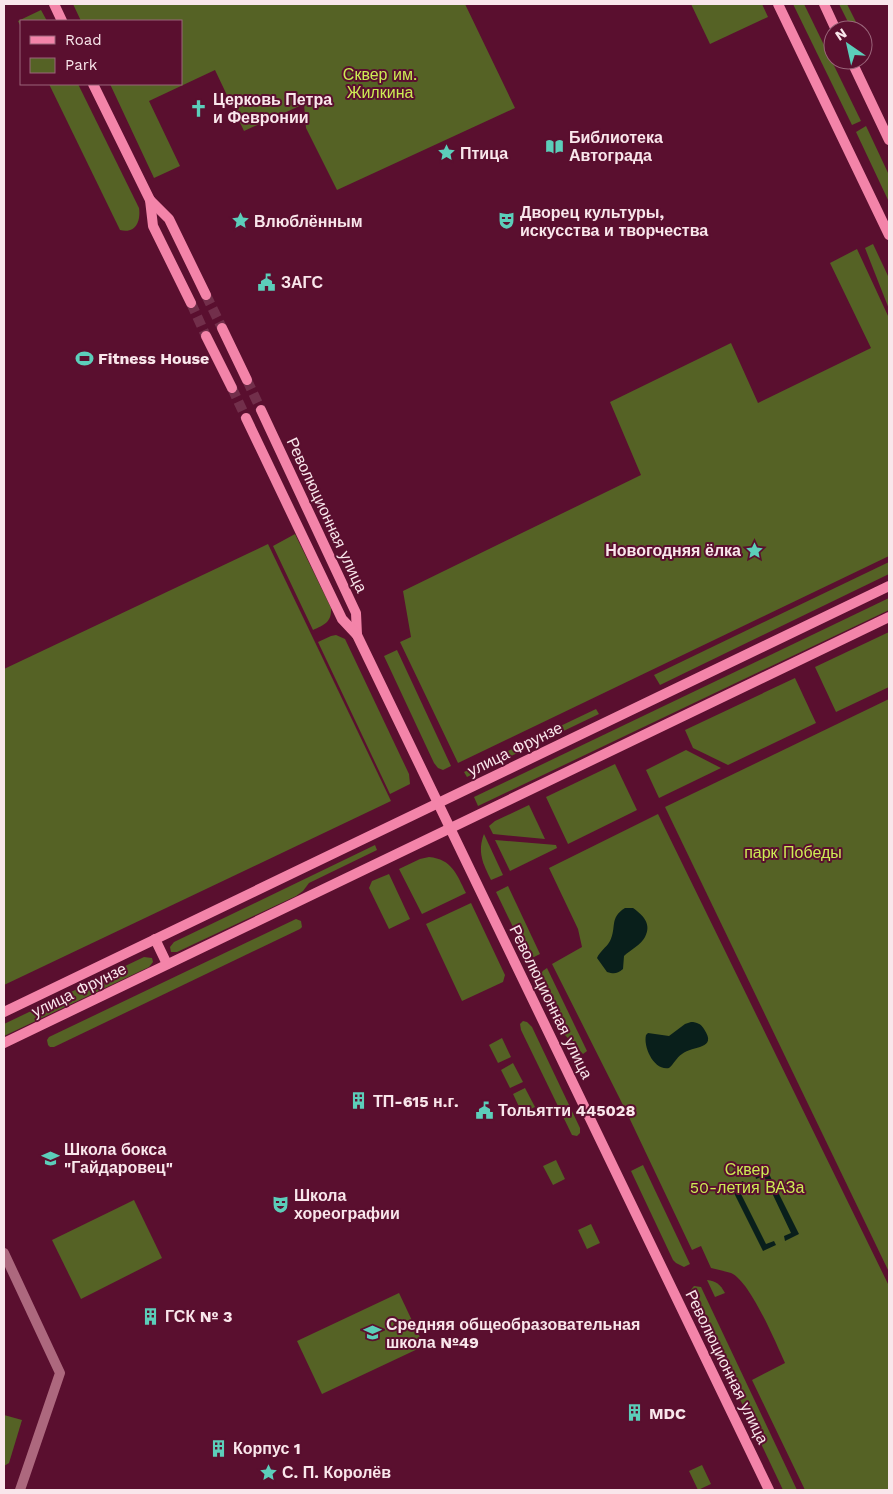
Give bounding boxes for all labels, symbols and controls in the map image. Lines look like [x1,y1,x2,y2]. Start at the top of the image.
legend [20,20,182,85]
north arrow [823,20,873,70]
text: N [832,25,850,44]
text: Road [65,31,102,49]
text: Park [65,56,98,74]
park label: Сквер им. Жилкина [343,65,417,102]
place label: Церковь Петра и Февронии [213,90,332,127]
church icon: Церковь Петра и Февронии [189,98,209,118]
place label: Библиотека Автограда [569,128,663,165]
library icon: Библиотека Автограда [545,136,565,156]
place icon: Птица [436,143,456,163]
place label: Птица [460,144,508,163]
place label: Дворец культуры, искусства и творчества [520,203,708,240]
place icon: Влюблённым [230,211,250,231]
theatre icon: Дворец культуры, искусства и творчества [496,211,516,231]
place label: Влюблённым [254,212,363,231]
public building icon: ЗАГС [257,272,277,292]
place label: ЗАГС [281,273,323,292]
sports icon: Fitness House [74,348,94,368]
place label: Fitness House [98,349,209,368]
street label: Революционная улица [283,435,371,596]
place icon: Новогодняя ёлка [745,540,765,560]
place label: Новогодняя ёлка [605,541,741,560]
street label: улица Фрунзе [464,718,566,780]
park label: парк Победы [744,843,842,862]
street label: Революционная улица [505,922,597,1082]
street label: улица Фрунзе [28,959,130,1021]
building icon: ТП-615 н.г. [349,1091,369,1111]
place label: ТП-615 н.г. [373,1092,459,1111]
public building icon: Тольятти 445028 [474,1100,494,1120]
place label: Тольятти 445028 [498,1101,635,1120]
place label: Школа бокса "Гайдаровец" [64,1140,173,1177]
school or university icon: Школа бокса "Гайдаровец" [40,1148,60,1168]
park label: Сквер 50-летия ВАЗа [690,1160,804,1197]
place label: Школа хореографии [294,1186,400,1223]
theatre icon: Школа хореографии [270,1194,290,1214]
street label: Революционная улица [681,1287,773,1447]
building icon: ГСК № 3 [141,1306,161,1326]
place label: ГСК № 3 [165,1307,232,1326]
place label: Средняя общеобразовательная школа №49 [386,1315,640,1352]
school or university icon: Средняя общеобразовательная школа №49 [362,1323,382,1343]
building icon: MDC [625,1403,645,1423]
place label: MDC [649,1404,686,1423]
building icon: Корпус 1 [209,1438,229,1458]
place label: Корпус 1 [233,1439,301,1458]
place icon: С. П. Королёв [258,1462,278,1482]
place label: С. П. Королёв [282,1463,391,1482]

